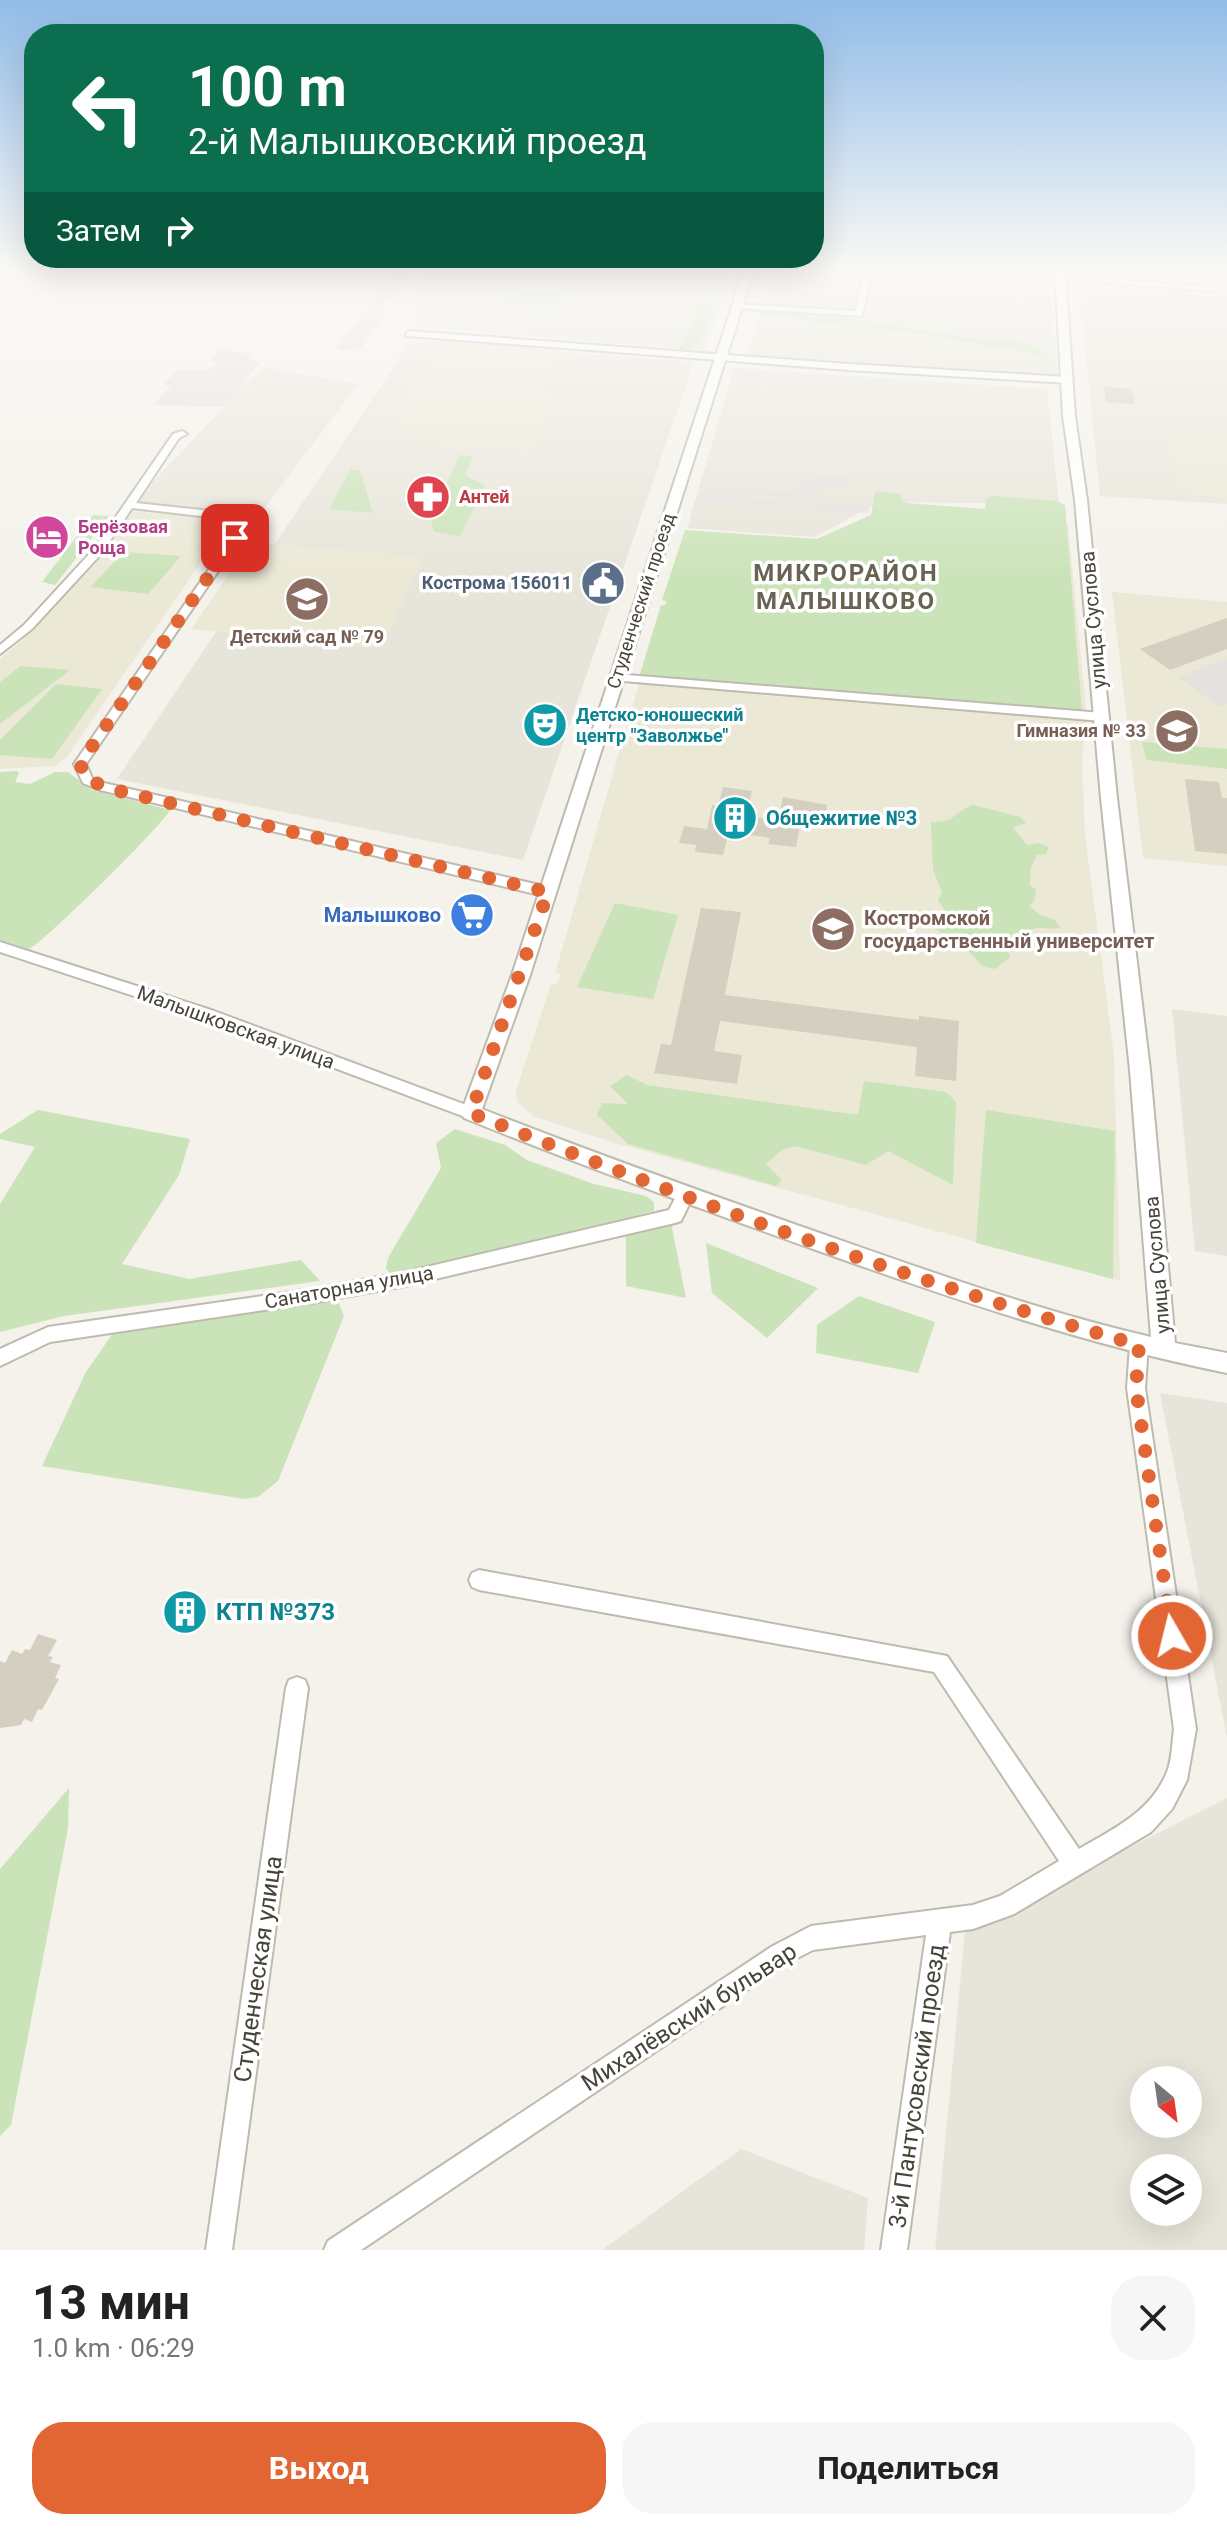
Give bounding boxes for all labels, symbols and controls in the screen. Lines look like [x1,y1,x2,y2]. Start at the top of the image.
text: 100 m [188,54,347,120]
icon: left [56,56,160,160]
text: 2-й Малышковский проезд [188,121,646,163]
icon: right [157,208,201,252]
text: Затем [56,213,141,248]
pharmacy icon: Антей [404,473,452,521]
place label: Антей [459,486,510,507]
pin [201,504,269,572]
street label: Студенческий проезд [602,510,679,691]
hotel icon: Берёзовая Роща [23,513,71,561]
place label: Берёзовая Роща [78,516,168,558]
icon: arrive [213,516,257,560]
street label: улица Суслова [1075,550,1111,690]
public building icon: Кострома 156011 [579,559,627,607]
district label: МИКРОРАЙОН МАЛЫШКОВО [753,559,939,615]
place label: Кострома 156011 [422,572,572,593]
school or university icon: Детский сад № 79 [283,575,331,623]
place label: Детский сад № 79 [230,626,384,647]
theatre icon: Детско-юношеский центр "Заволжье" [521,701,569,749]
place label: Детско-юношеский центр "Заволжье" [576,704,743,746]
school or university icon: Гимназия № 33 [1153,707,1201,755]
place label: Гимназия № 33 [1017,720,1146,741]
building icon: Общежитие №3 [711,794,759,842]
place label: Общежитие №3 [766,806,917,830]
supermarket icon: Малышково [448,891,496,939]
place label: Малышково [324,903,441,927]
school or university icon: Костромской государственный университет [809,905,857,953]
place label: Костромской государственный университет [864,906,1154,953]
street label: Малышковская улица [134,980,338,1074]
street label: улица Суслова [1139,1195,1175,1335]
street label: Санаторная улица [263,1260,435,1314]
building icon: КТП №373 [161,1588,209,1636]
position arrow [1130,1594,1214,1678]
place label: КТП №373 [216,1598,335,1626]
street label: Студенческая улица [228,1854,288,2084]
street label: Михалёвский бульвар [576,1937,802,2097]
street label: 3-й Пантусовский проезд [883,1942,951,2230]
north arrow [1130,2066,1202,2138]
map controls [1130,2066,1202,2226]
button: layers [1130,2154,1202,2226]
text: 13 мин [32,2274,190,2331]
button: close [1111,2276,1195,2360]
text: 1.0 km · 06:29 [32,2333,195,2363]
button: Выход [32,2422,606,2514]
button: Поделиться [622,2422,1195,2514]

